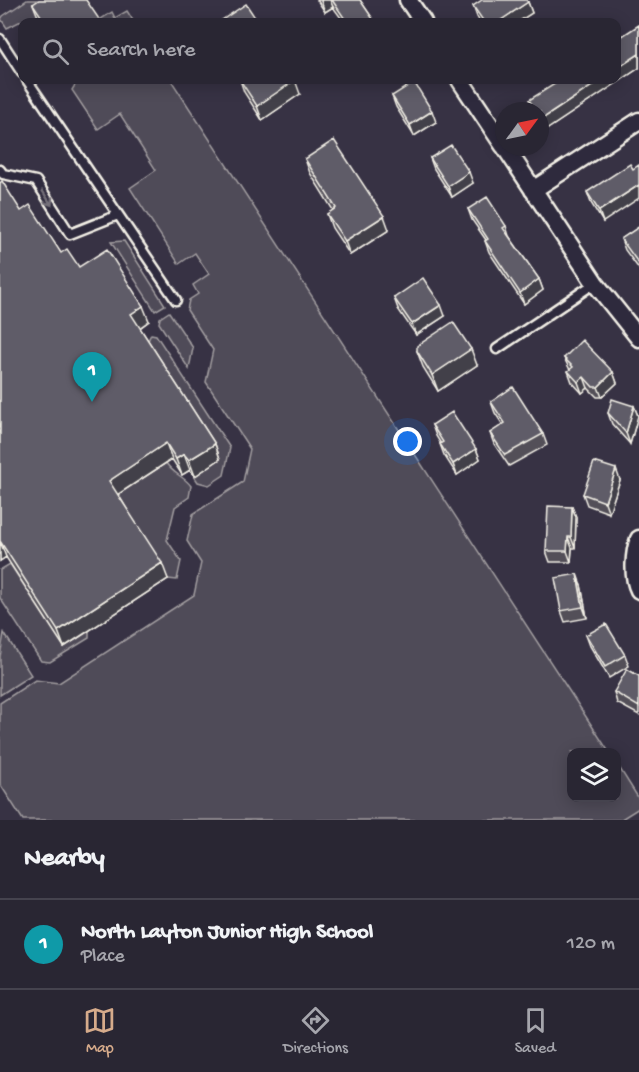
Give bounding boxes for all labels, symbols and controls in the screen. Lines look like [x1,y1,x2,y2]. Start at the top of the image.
search box [18,18,621,84]
icon: search [39,35,72,68]
text: Search here [87,38,195,64]
north arrow [495,102,549,156]
one-way arrow [40,189,53,206]
pin: 1 [72,352,112,402]
your location [393,427,422,456]
map controls [567,748,621,802]
button: layers [567,748,621,802]
text: Nearby [24,844,105,875]
text: North Layton Junior High School [81,920,373,946]
text: 1 [39,933,48,956]
text: 120 m [567,933,615,956]
text: Place [81,946,125,969]
tab: Map [83,1004,116,1059]
tab: Directions [283,1004,348,1059]
tab: Saved [515,1004,556,1059]

